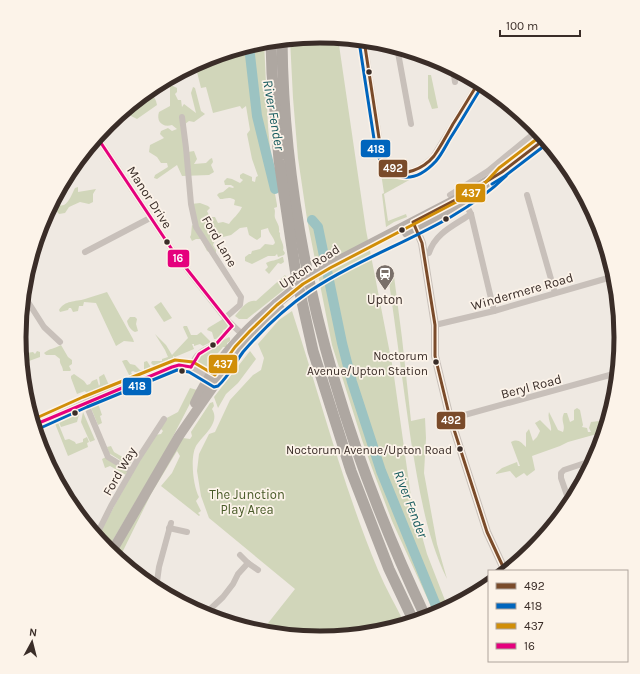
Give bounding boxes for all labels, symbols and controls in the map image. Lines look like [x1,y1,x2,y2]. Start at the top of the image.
scale bar [500,12,580,38]
text: 100 m [506,19,538,33]
unlabelled marker [364,67,374,77]
water label: River Fender [259,79,288,153]
line badge: 418 [360,139,391,158]
text: 418 [367,143,385,156]
line badge: 492 [378,159,408,178]
text: 492 [383,162,403,175]
street label: Manor Drive [124,163,175,232]
line badge: 437 [455,183,486,203]
text: 437 [462,187,481,200]
street label: Ford Lane [199,213,240,270]
unlabelled marker [441,214,451,224]
unlabelled marker [397,225,407,235]
unlabelled marker [162,237,172,247]
street label: Upton Road [276,241,342,291]
line badge: 16 [167,249,190,268]
text: 16 [173,252,184,265]
station icon: Upton [374,263,396,291]
street label: Windermere Road [469,270,575,313]
place label: Upton [367,292,403,307]
unlabelled marker [208,340,218,350]
place label: Noctorum Avenue/Upton Station [307,349,428,378]
line badge: 437 [208,354,238,374]
marker: Noctorum Avenue/Upton Station [431,357,441,367]
text: 437 [214,358,233,371]
unlabelled marker [177,366,187,376]
street label: Beryl Road [499,371,563,402]
line badge: 418 [122,377,152,396]
text: 418 [128,380,146,393]
unlabelled marker [70,408,80,418]
line badge: 492 [436,411,466,430]
text: 492 [441,414,461,427]
place label: Noctorum Avenue/Upton Road [286,443,452,457]
street label: Ford Way [100,444,139,498]
marker: Noctorum Avenue/Upton Road [455,444,465,454]
water label: River Fender [390,468,432,542]
park label: The Junction Play Area [209,487,285,517]
legend [488,570,628,662]
text: 492 [524,579,545,593]
text: 418 [524,599,542,613]
text: 437 [524,619,544,633]
north arrow [12,622,52,662]
text: N [28,626,38,640]
text: 16 [524,639,535,653]

